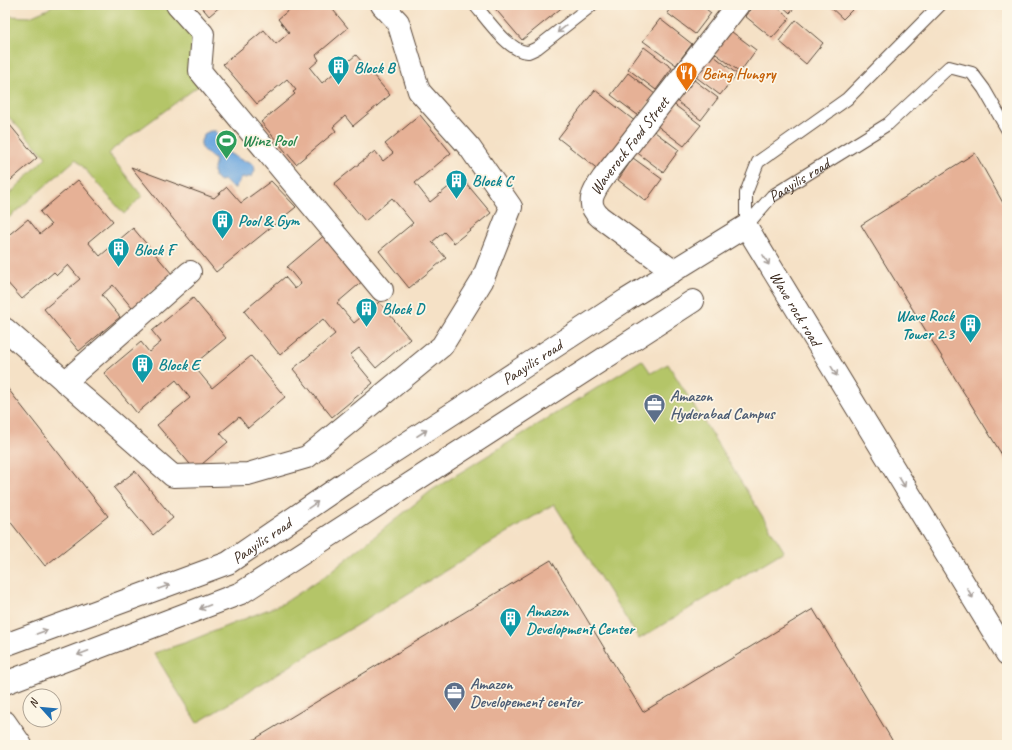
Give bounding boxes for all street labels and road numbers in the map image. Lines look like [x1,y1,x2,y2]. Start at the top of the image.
street label: Waverock Food Street [586,91,675,199]
street label: Paayilis road [765,152,836,207]
street label: Wave rock road [765,268,827,352]
street label: Paayilis road [498,334,568,390]
street label: Paayilis road [228,512,298,568]

